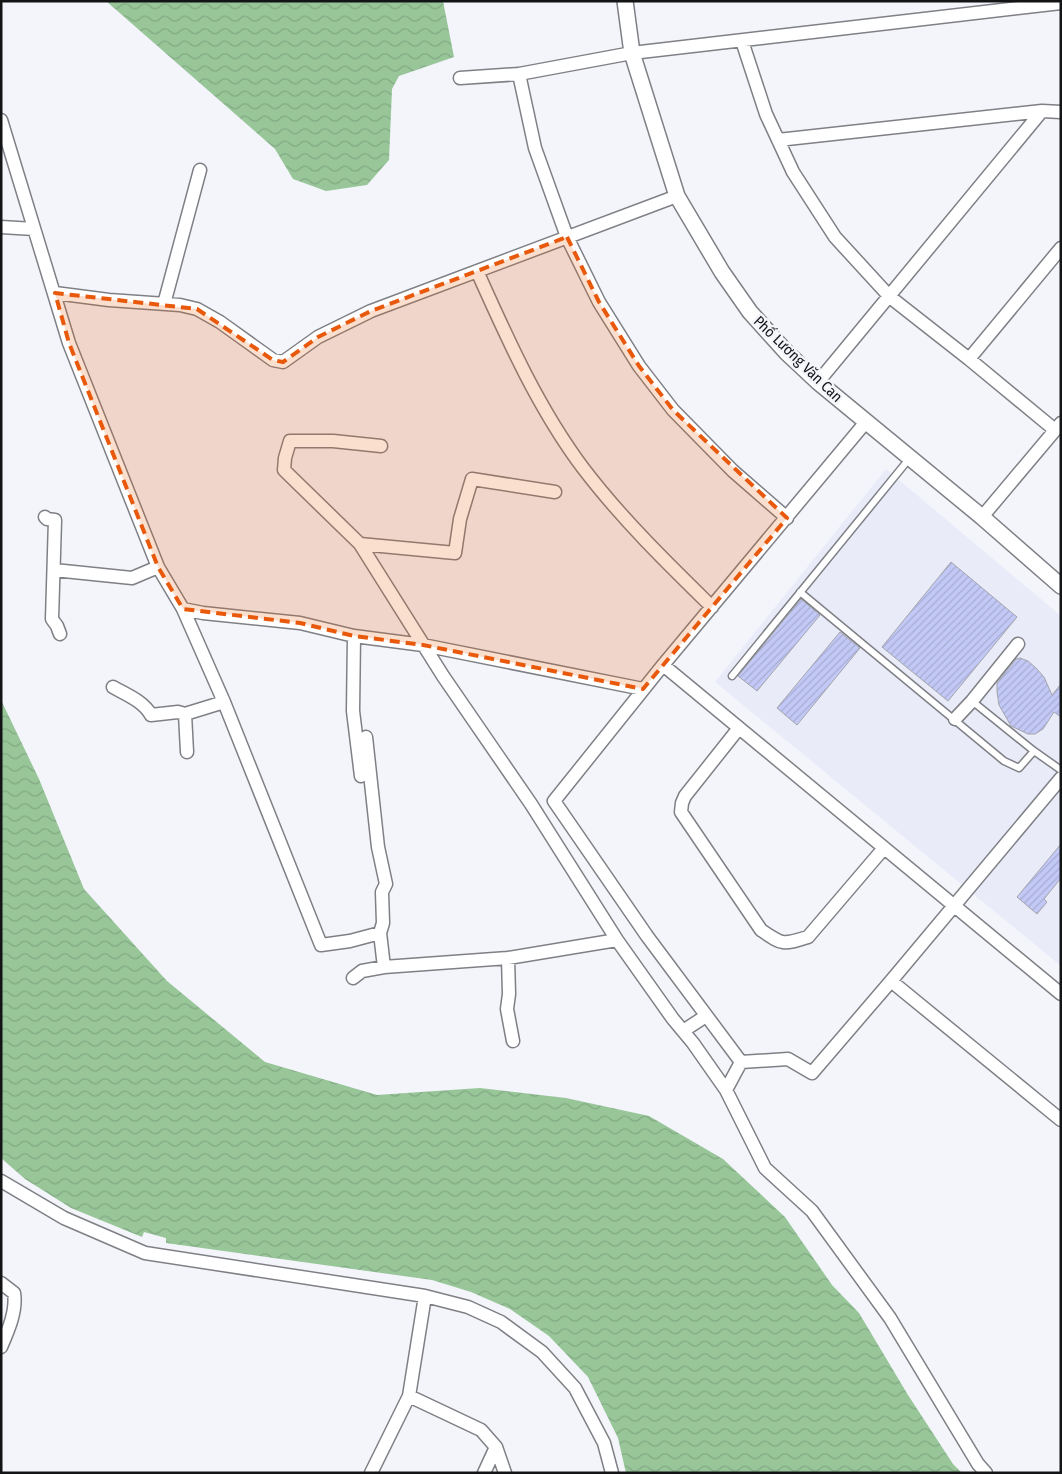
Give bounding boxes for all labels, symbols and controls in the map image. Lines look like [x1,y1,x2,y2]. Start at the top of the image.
street label: Phố Lương Văn Can [750,312,846,406]

